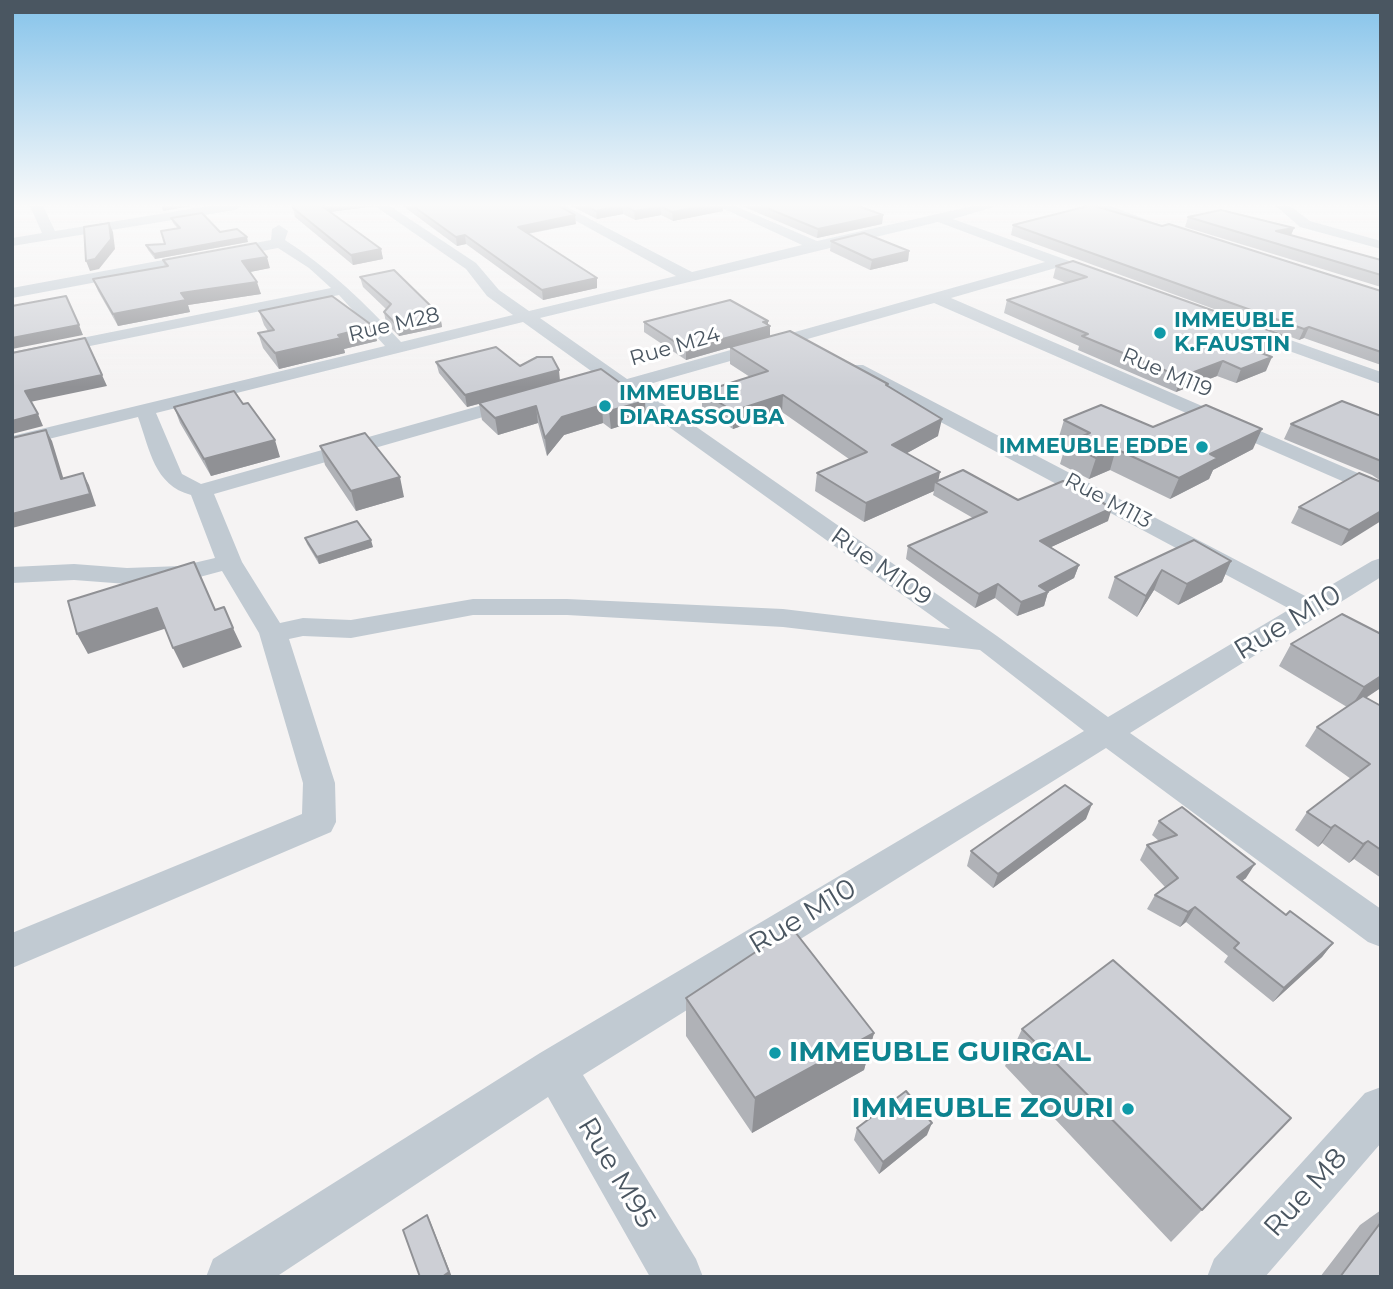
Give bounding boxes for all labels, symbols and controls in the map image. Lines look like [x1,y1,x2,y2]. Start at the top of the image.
street label: Rue M28 [346,302,442,348]
place label: IMMEUBLE K.FAUSTIN [1174,308,1294,358]
street label: Rue M24 [627,322,723,372]
marker: IMMEUBLE K.FAUSTIN [1152,325,1168,341]
street label: Rue M119 [1118,343,1216,403]
place label: IMMEUBLE DIARASSOUBA [619,381,784,431]
marker: IMMEUBLE DIARASSOUBA [597,398,613,414]
place label: IMMEUBLE EDDE [999,434,1188,460]
marker: IMMEUBLE EDDE [1194,439,1210,455]
street label: Rue M113 [1060,468,1156,534]
street label: Rue M109 [825,522,937,612]
street label: Rue M10 [1228,578,1348,668]
street label: Rue M10 [743,872,863,962]
place label: IMMEUBLE GUIRGAL [789,1036,1091,1070]
marker: IMMEUBLE GUIRGAL [767,1045,783,1061]
place label: IMMEUBLE ZOURI [851,1092,1114,1126]
marker: IMMEUBLE ZOURI [1120,1101,1136,1117]
street label: Rue M95 [570,1112,662,1234]
street label: Rue M8 [1257,1142,1355,1244]

